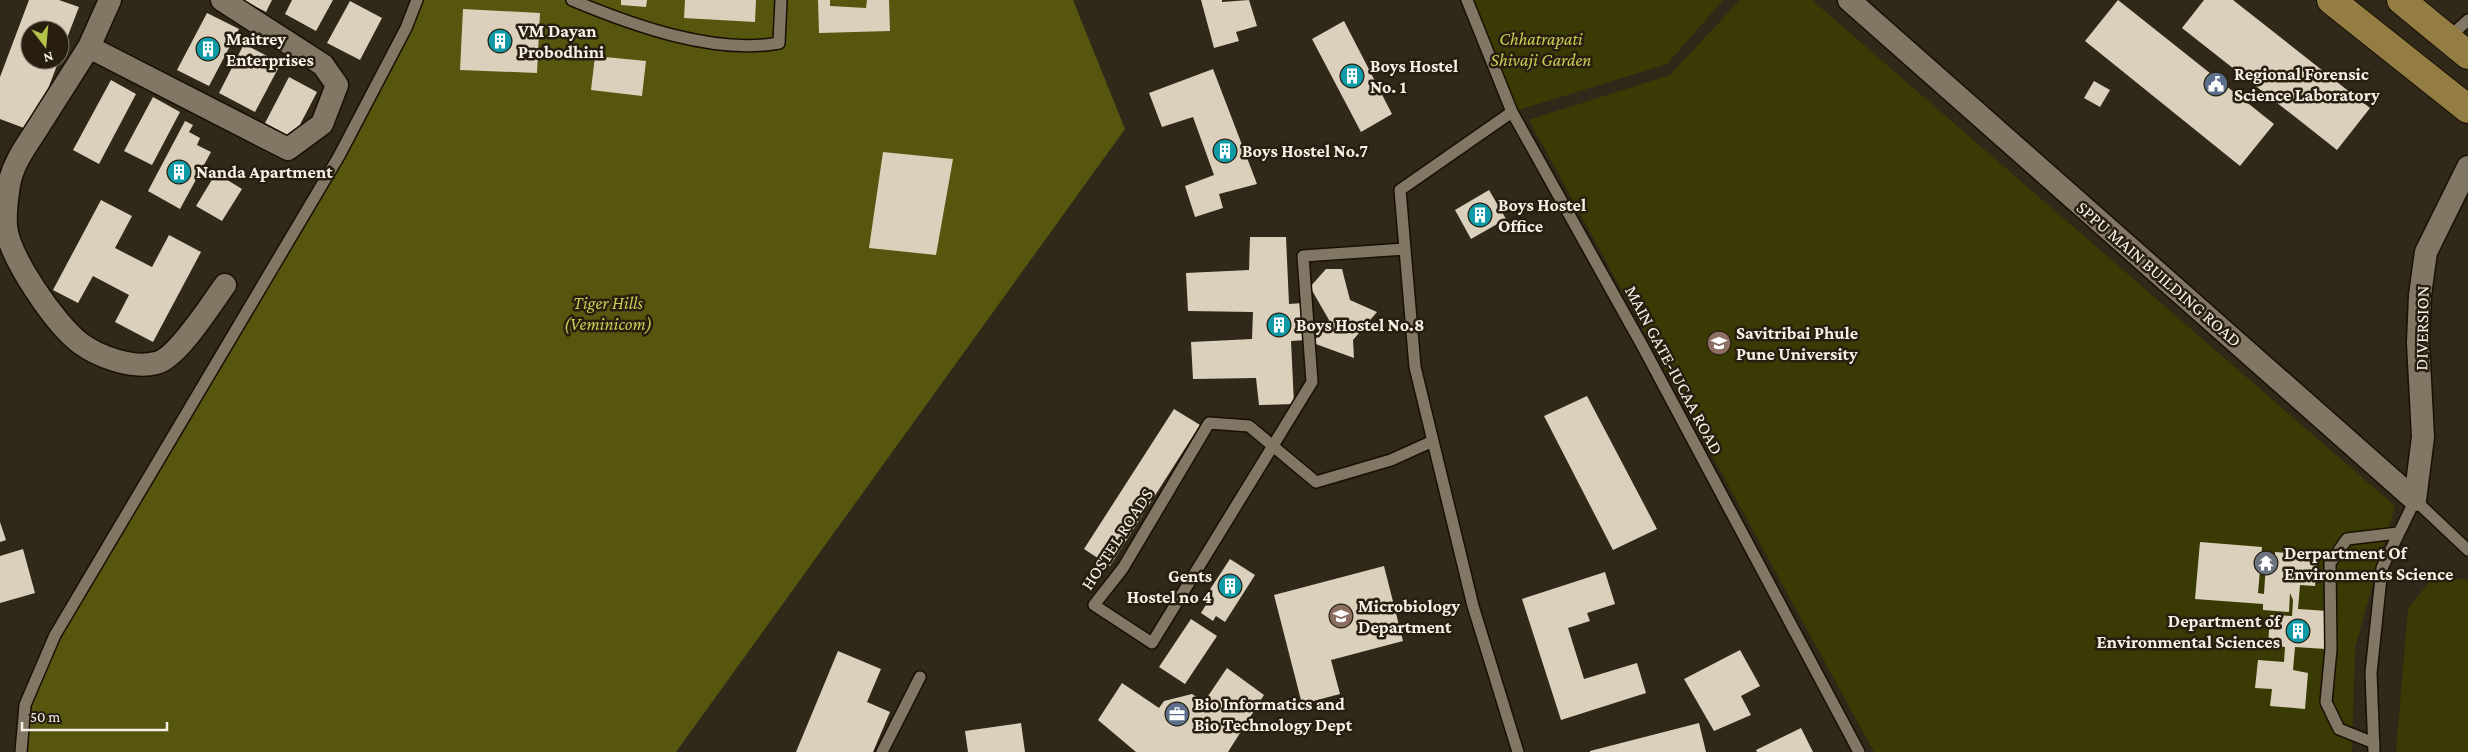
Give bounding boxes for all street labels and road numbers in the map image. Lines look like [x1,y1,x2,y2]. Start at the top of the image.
street label: SPPU MAIN BUILDING ROAD [2073,197,2245,351]
street label: MAIN GATE-IUCAA ROAD [1621,282,1727,458]
street label: DIVERSION [2411,285,2433,371]
street label: HOSTEL ROADS [1077,485,1157,593]

